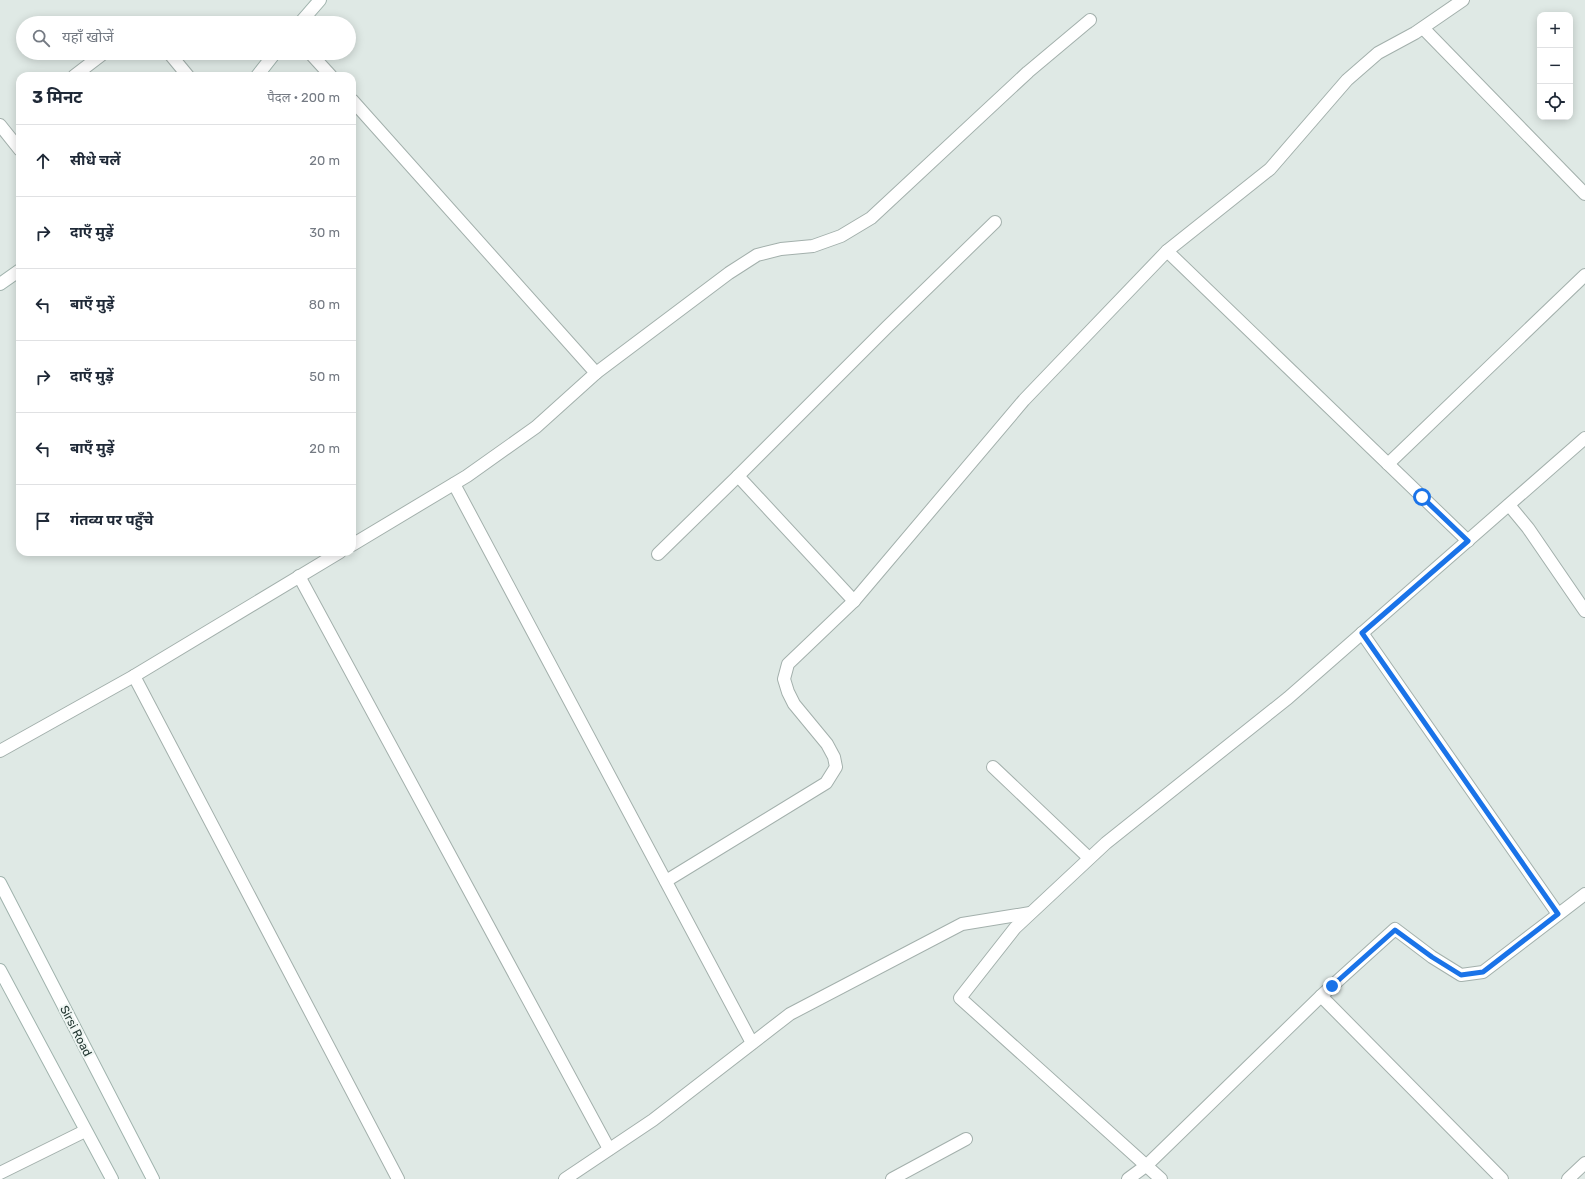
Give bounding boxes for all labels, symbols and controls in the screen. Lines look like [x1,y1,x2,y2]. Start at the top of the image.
map controls [1537,12,1573,120]
button: + [1537,12,1573,48]
search box [16,16,356,60]
icon: search [30,27,52,49]
text: यहाँ खोजें [62,28,114,46]
button: − [1537,48,1573,84]
button: locate [1537,84,1573,120]
text: 3 मिनट [32,87,83,107]
text: पैदल · 200 m [267,90,340,105]
icon: ahead [32,150,54,172]
text: सीधे चलें [70,151,120,169]
text: 20 m [309,153,340,168]
icon: right [32,222,54,244]
text: दाएँ मुड़ें [70,223,113,241]
text: 30 m [309,225,340,240]
icon: left [32,294,54,316]
text: बाएँ मुड़ें [70,295,114,313]
text: 80 m [309,297,340,312]
icon: right [32,366,54,388]
text: दाएँ मुड़ें [70,367,113,385]
text: 50 m [309,369,340,384]
icon: left [32,438,54,460]
text: बाएँ मुड़ें [70,439,114,457]
text: 20 m [309,441,340,456]
route start [1413,488,1431,506]
icon: arrive [32,510,54,532]
text: गंतव्य पर पहुँचे [70,511,154,529]
route end [1323,977,1341,995]
street label: Sirsi Road [57,1003,95,1059]

